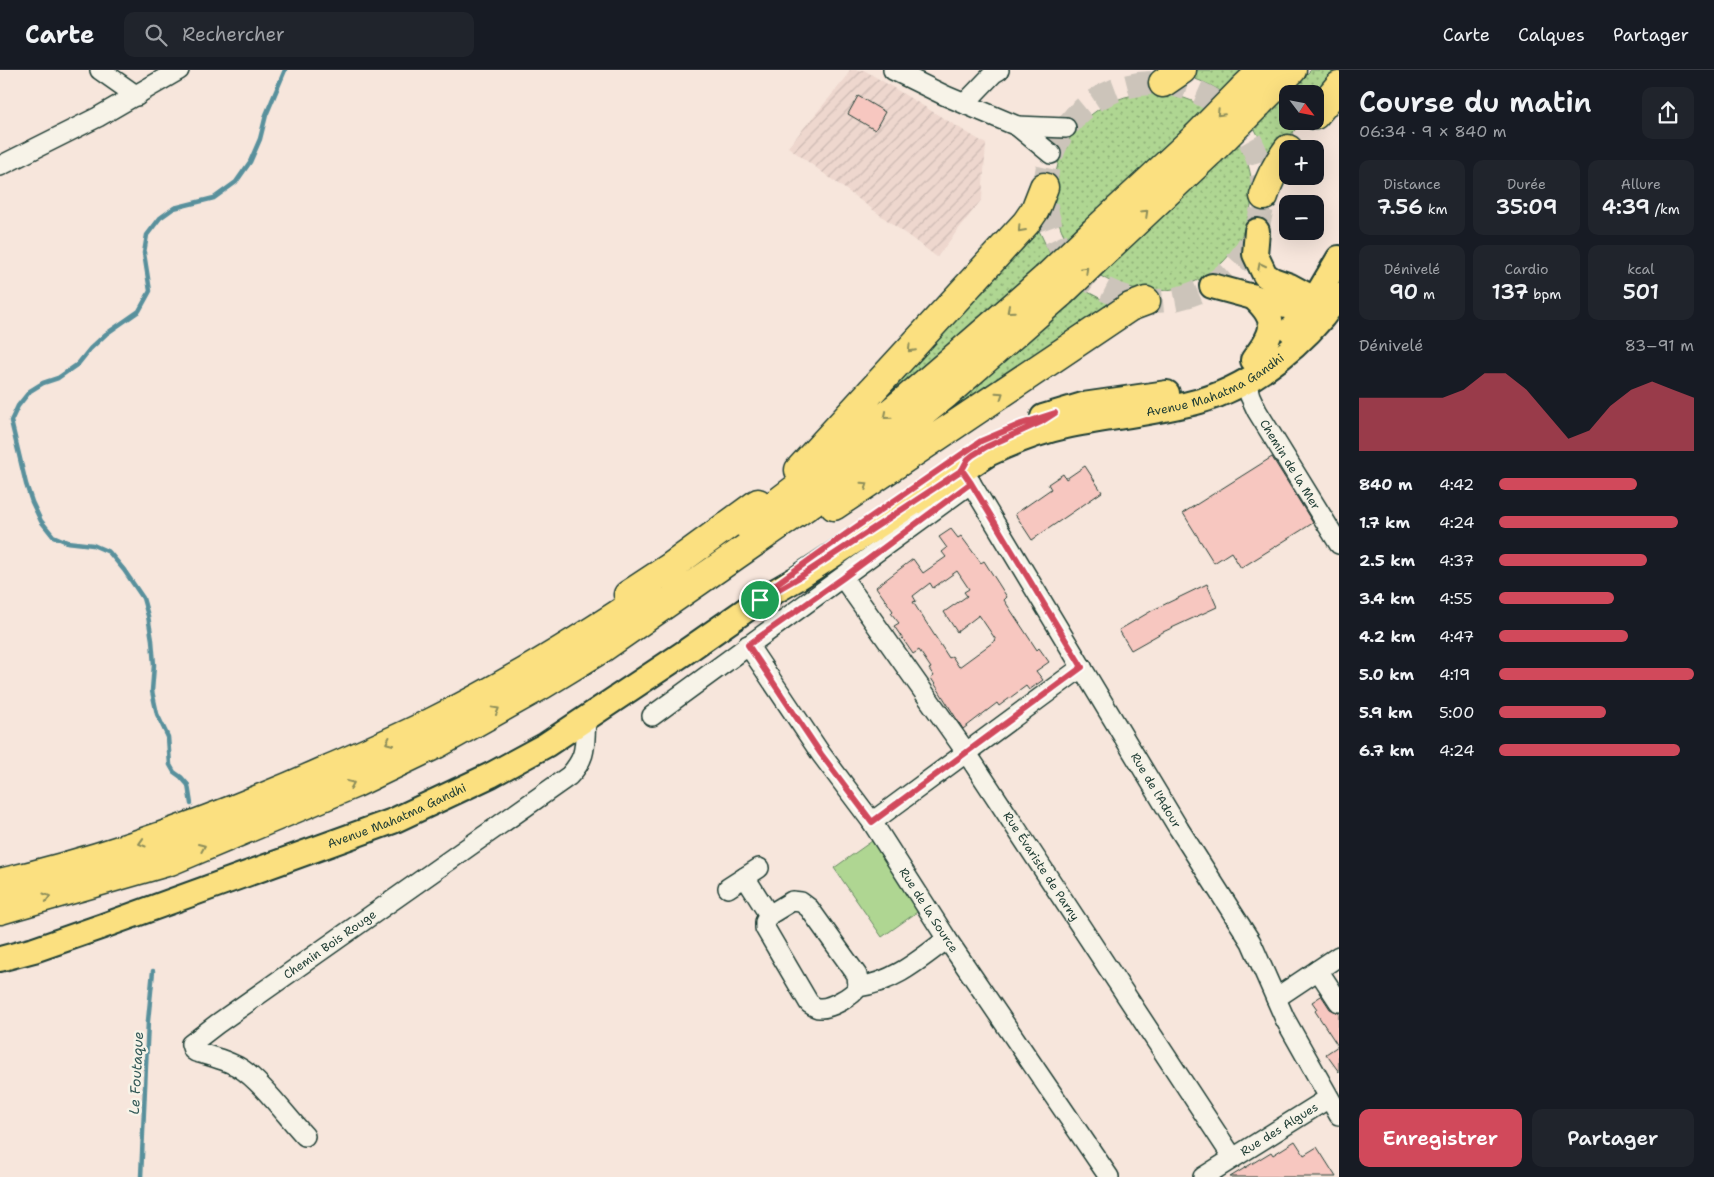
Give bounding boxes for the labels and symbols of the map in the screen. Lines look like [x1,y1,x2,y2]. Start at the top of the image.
north arrow [1279,85,1324,130]
one-way arrow [1217,107,1226,116]
one-way arrow [1139,210,1148,219]
one-way arrow [1018,223,1027,232]
one-way arrow [1257,263,1267,272]
one-way arrow [1079,267,1088,276]
one-way arrow [1006,304,1015,313]
one-way arrow [908,343,917,352]
street label: Avenue Mahatma Gandhi [1145,350,1287,420]
one-way arrow [994,391,1003,401]
one-way arrow [883,411,892,420]
street label: Chemin de la Mer [1256,416,1324,513]
one-way arrow [859,482,869,491]
pin [739,579,781,621]
one-way arrow [491,707,500,717]
one-way arrow [385,736,394,746]
street label: Rue de l'Adour [1127,750,1185,831]
street label: Avenue Mahatma Gandhi [325,780,469,852]
one-way arrow [346,780,355,791]
street label: Rue Évariste de Parny [1000,809,1083,924]
one-way arrow [138,838,146,848]
one-way arrow [197,843,205,853]
street label: Rue de la Source [896,865,962,956]
one-way arrow [42,892,51,902]
street label: Chemin Bois Rouge [280,906,379,983]
water label: Le Foutaque [125,1031,147,1115]
street label: Rue des Algues [1237,1099,1321,1160]

